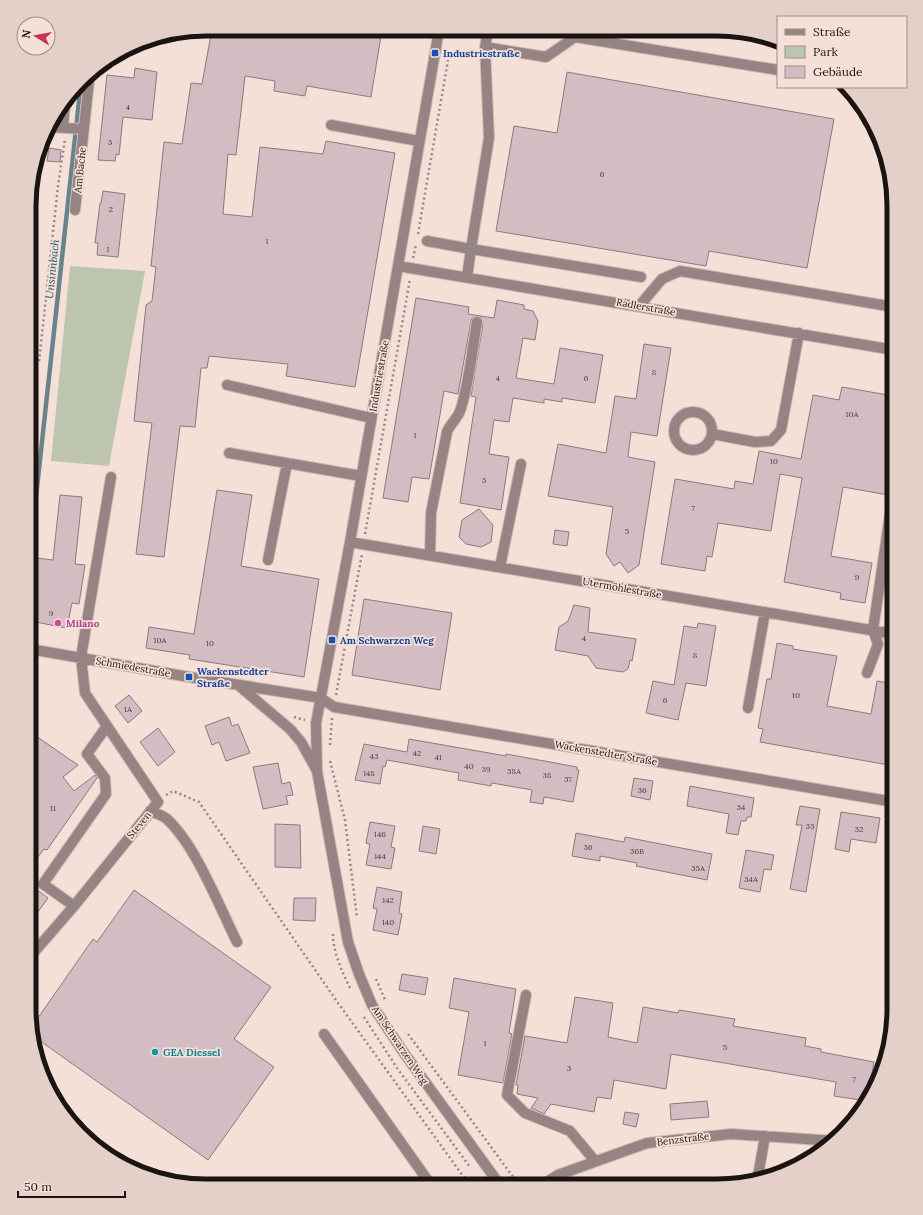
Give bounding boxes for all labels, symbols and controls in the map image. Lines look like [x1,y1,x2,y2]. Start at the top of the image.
north arrow [16,16,56,56]
legend [777,16,907,88]
text: Straße [813,24,851,39]
text: N [18,28,34,40]
text: Park [813,44,839,59]
place label: Industriestraße [443,47,520,60]
marker: Industriestraße [430,48,440,58]
text: Gebäude [813,64,863,79]
house number: 4 [126,102,131,112]
house number: 3 [108,137,113,147]
street label: Am Bache [71,146,89,195]
house number: 6 [600,169,605,179]
house number: 2 [109,204,113,214]
house number: 1 [266,236,269,246]
water label: Unsinnbach [42,238,62,300]
house number: 1 [107,244,110,254]
street label: Radlerstraße [615,295,677,319]
street label: Industriestraße [366,339,392,413]
house number: 8 [652,367,657,377]
house number: 4 [496,373,501,383]
house number: 6 [584,373,589,383]
house number: 10A [846,409,859,419]
house number: 1 [414,430,417,440]
house number: 10 [770,456,778,466]
house number: 3 [482,475,487,485]
house number: 7 [691,503,695,513]
house number: 5 [625,526,629,536]
house number: 9 [855,572,860,582]
street label: Utermöhlestraße [581,575,663,601]
house number: 9 [49,608,54,618]
place label: Milano [66,617,100,630]
marker: Milano [53,618,63,628]
house number: 4 [582,633,587,643]
place label: Am Schwarzen Weg [340,634,434,647]
house number: 10A [154,635,167,645]
marker: Am Schwarzen Weg [327,635,337,645]
house number: 10 [206,638,214,648]
house number: 8 [693,650,698,660]
street label: Schmiedestraße [95,654,172,680]
place label: Wackenstedter Straße [197,665,269,690]
marker: Wackenstedter Straße [184,672,194,682]
house number: 10 [792,690,800,700]
house number: 6 [663,695,668,705]
house number: 1A [124,704,133,714]
street label: Wackenstedter Straße [554,738,659,769]
house number: 42 [413,748,421,758]
house number: 43 [370,751,379,761]
house number: 41 [434,752,442,762]
house number: 40 [464,761,474,771]
house number: 39 [481,764,491,774]
house number: 38A [507,766,522,776]
house number: 148 [363,768,375,778]
house number: 38 [543,770,552,780]
house number: 37 [564,774,572,784]
house number: 36 [637,785,647,795]
house number: 34 [737,802,746,812]
house number: 11 [50,803,56,813]
street label: Steven [124,809,154,841]
house number: 33 [806,821,815,831]
house number: 32 [855,824,863,834]
house number: 146 [374,829,386,839]
house number: 36 [583,842,593,852]
house number: 36B [630,846,644,856]
house number: 144 [374,851,386,861]
house number: 35A [691,863,706,873]
house number: 34A [744,874,759,884]
house number: 142 [382,895,394,905]
house number: 140 [382,917,394,927]
street label: Am Schwarzen Weg [368,1002,431,1087]
house number: 1 [484,1038,487,1048]
house number: 5 [723,1042,727,1052]
place label: GEA Diessel [163,1046,221,1059]
marker: GEA Diessel [150,1047,160,1057]
house number: 3 [567,1063,572,1073]
house number: 7 [852,1074,856,1084]
street label: Benzstraße [656,1129,711,1149]
scale bar [18,1173,125,1199]
text: 50 m [24,1179,52,1194]

